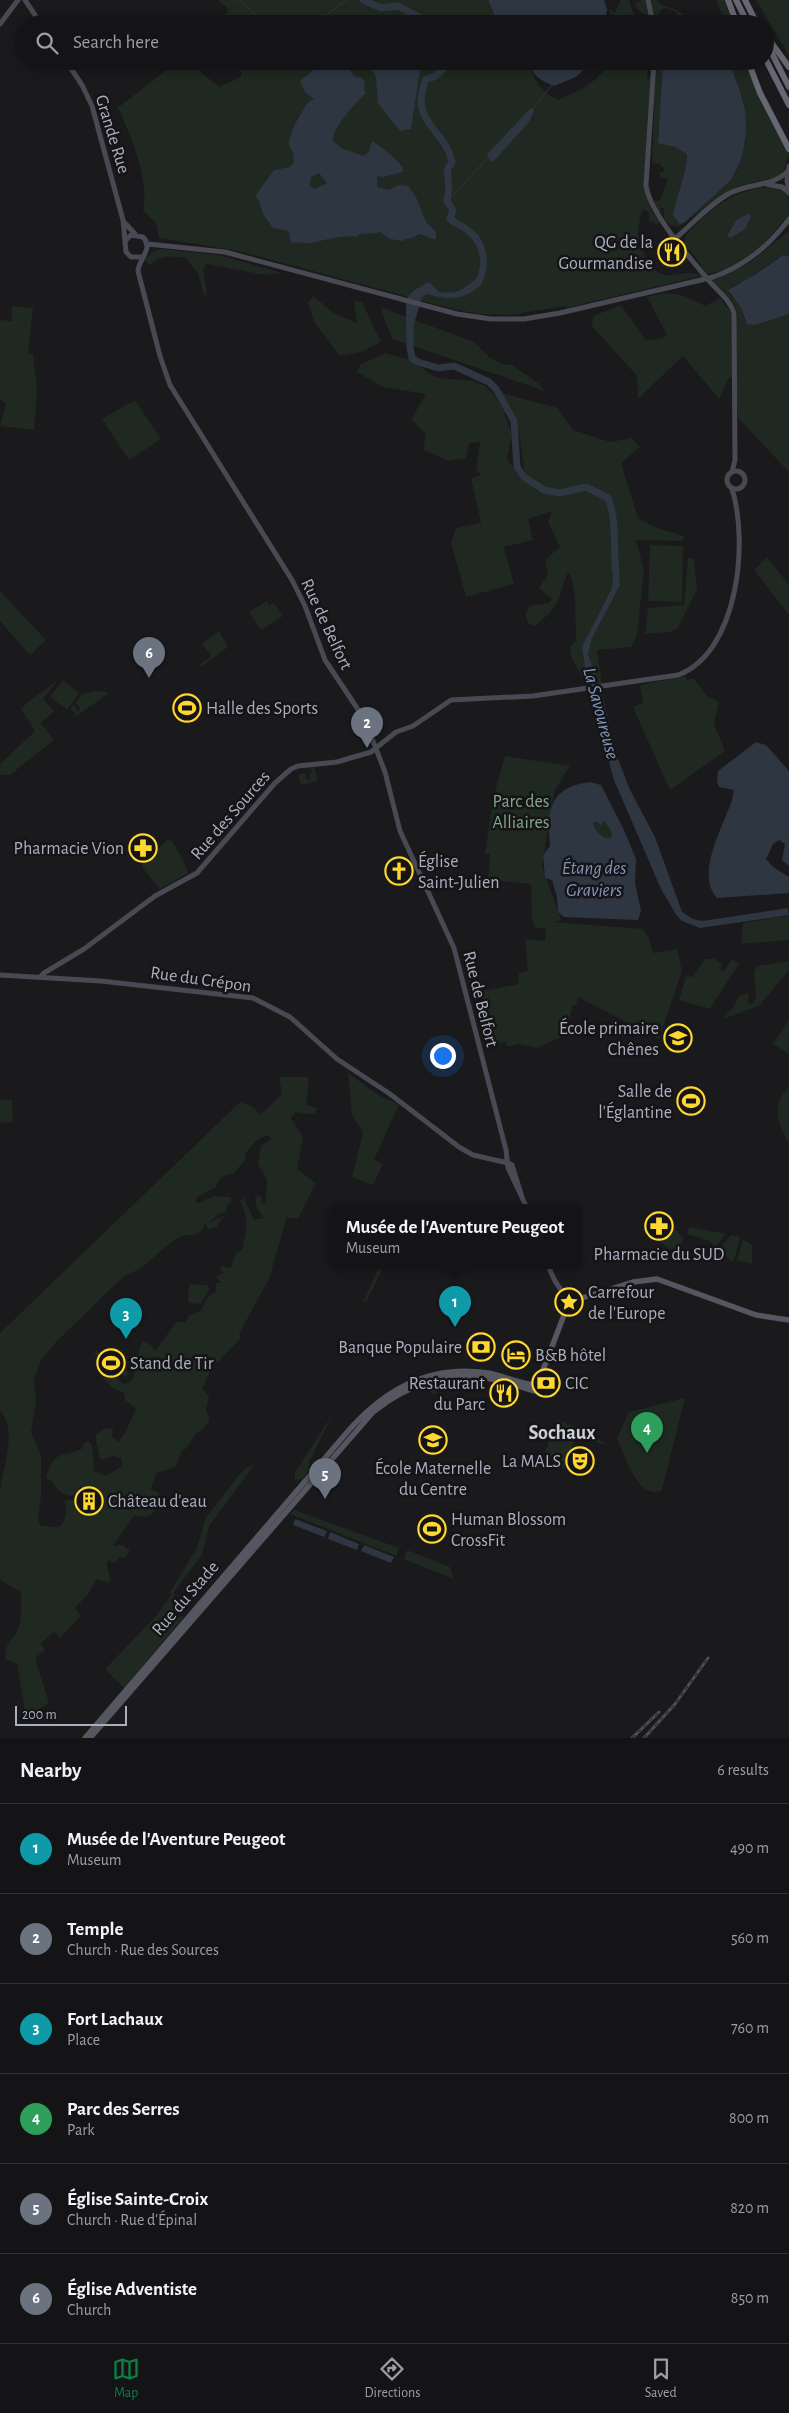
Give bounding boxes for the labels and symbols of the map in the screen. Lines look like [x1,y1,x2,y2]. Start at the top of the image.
street label: Grande Rue [92,93,133,176]
place label: QG de la Gourmandise [558,234,653,273]
restaurant icon: QG de la Gourmandise [657,237,687,267]
street label: Rue de Belfort [297,576,355,673]
pin: 6 [133,637,165,678]
water label: La Savoureuse [579,665,622,761]
sports icon: Halle des Sports [172,693,202,723]
place label: Halle des Sports [206,700,318,718]
pin: 2 [351,707,383,748]
street label: Rue des Sources [188,768,274,863]
park label: Parc des Alliaires [492,793,550,832]
pharmacy icon: Pharmacie Vion [128,833,158,863]
place label: Pharmacie Vion [14,840,124,858]
place label: Église Saint-Julien [418,850,500,892]
church icon: Église Saint-Julien [384,856,414,886]
water label: Étang des Graviers [562,857,626,900]
street label: Rue de Belfort [459,949,501,1049]
street label: Rue du Crépon [149,964,252,996]
place label: École primaire Chênes [559,1017,659,1059]
school or university icon: École primaire Chênes [663,1023,693,1053]
your location [430,1043,456,1069]
place label: Salle de l'Églantine [598,1083,672,1122]
sports icon: Salle de l'Églantine [676,1086,706,1116]
pharmacy icon: Pharmacie du SUD [644,1211,674,1241]
place label: Pharmacie du SUD [594,1246,724,1264]
place label: Carrefour de l'Europe [588,1284,665,1323]
pin: 1 [439,1286,471,1327]
place icon: Carrefour de l'Europe [554,1287,584,1317]
pin: 3 [110,1298,142,1339]
bank icon: Banque Populaire [466,1332,496,1362]
place label: Banque Populaire [338,1339,462,1357]
hotel icon: B&B hôtel [501,1340,531,1370]
place label: B&B hôtel [535,1347,606,1365]
sports icon: Stand de Tir [96,1348,126,1378]
place label: Stand de Tir [130,1355,214,1373]
bank icon: CIC [531,1368,561,1398]
place label: Restaurant du Parc [409,1375,485,1414]
place label: CIC [565,1375,588,1393]
restaurant icon: Restaurant du Parc [489,1378,519,1408]
pin: 4 [631,1412,663,1453]
district label: Sochaux [528,1423,596,1443]
school or university icon: École Maternelle du Centre [418,1425,448,1455]
theatre icon: La MALS [565,1446,595,1476]
place label: La MALS [502,1453,561,1471]
place label: École Maternelle du Centre [375,1457,491,1499]
pin: 5 [309,1458,341,1499]
building icon: Château d'eau [74,1486,104,1516]
place label: Château d'eau [108,1493,207,1511]
place label: Human Blossom CrossFit [451,1511,566,1550]
sports icon: Human Blossom CrossFit [417,1514,447,1544]
street label: Rue du Stade [149,1558,223,1639]
scale bar [15,1703,128,1726]

